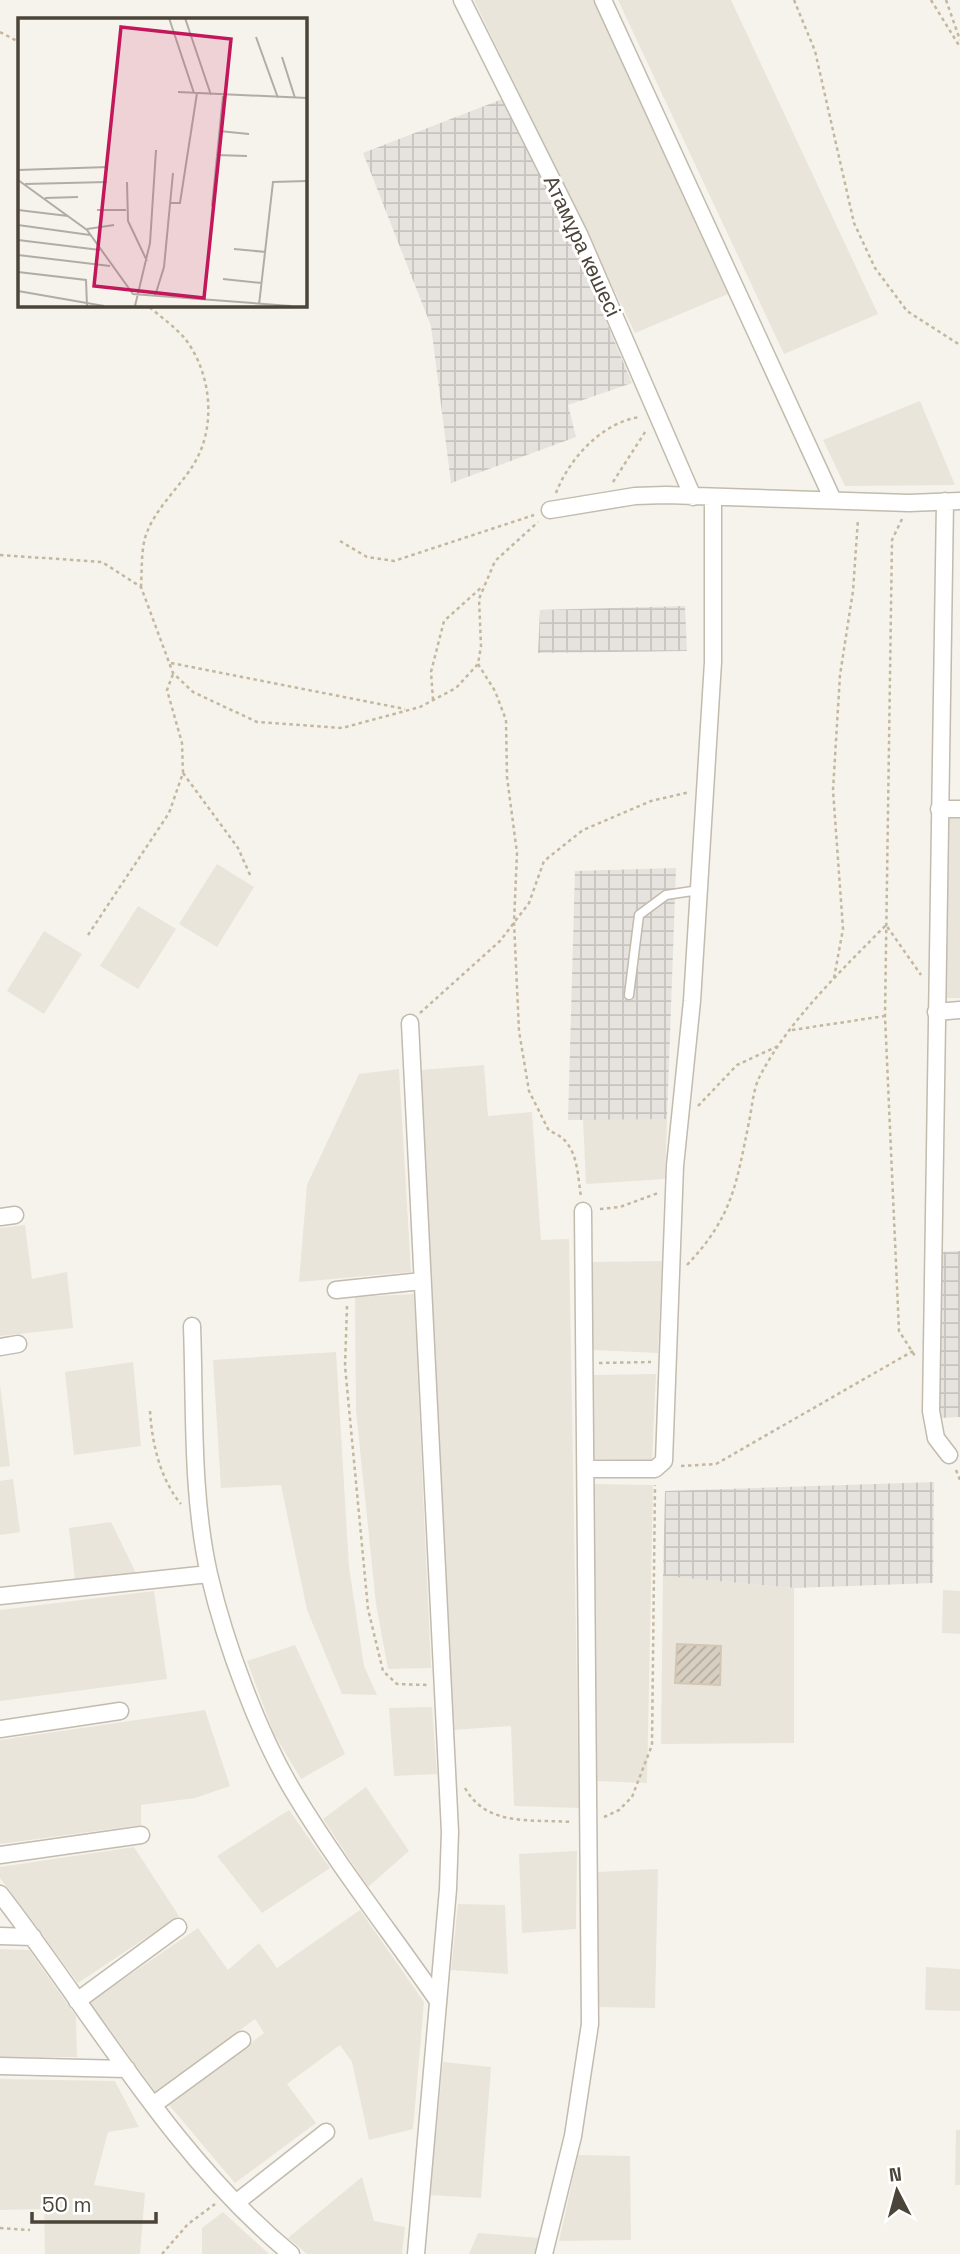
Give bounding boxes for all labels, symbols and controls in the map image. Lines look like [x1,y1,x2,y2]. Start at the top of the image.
inset map [18,18,306,306]
street label: Атамұра көшесі [538,171,627,321]
north arrow [862,2156,932,2226]
text: N [888,2161,903,2188]
scale bar [32,2180,156,2224]
text: 50 m [42,2191,92,2218]

